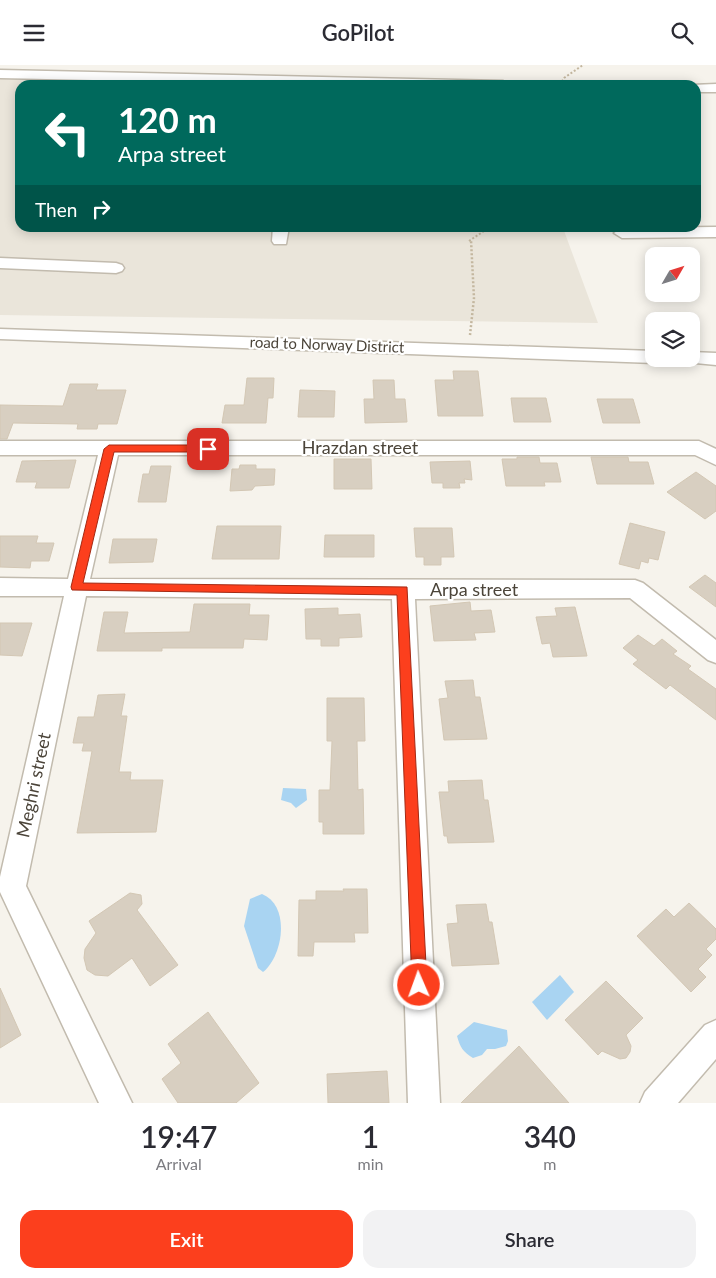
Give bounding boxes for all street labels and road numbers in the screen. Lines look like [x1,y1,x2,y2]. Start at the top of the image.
street label: road to Norway District [249,332,405,356]
street label: Hrazdan street [302,436,419,458]
street label: Arpa street [430,578,519,600]
street label: Meghri street [11,730,55,839]

